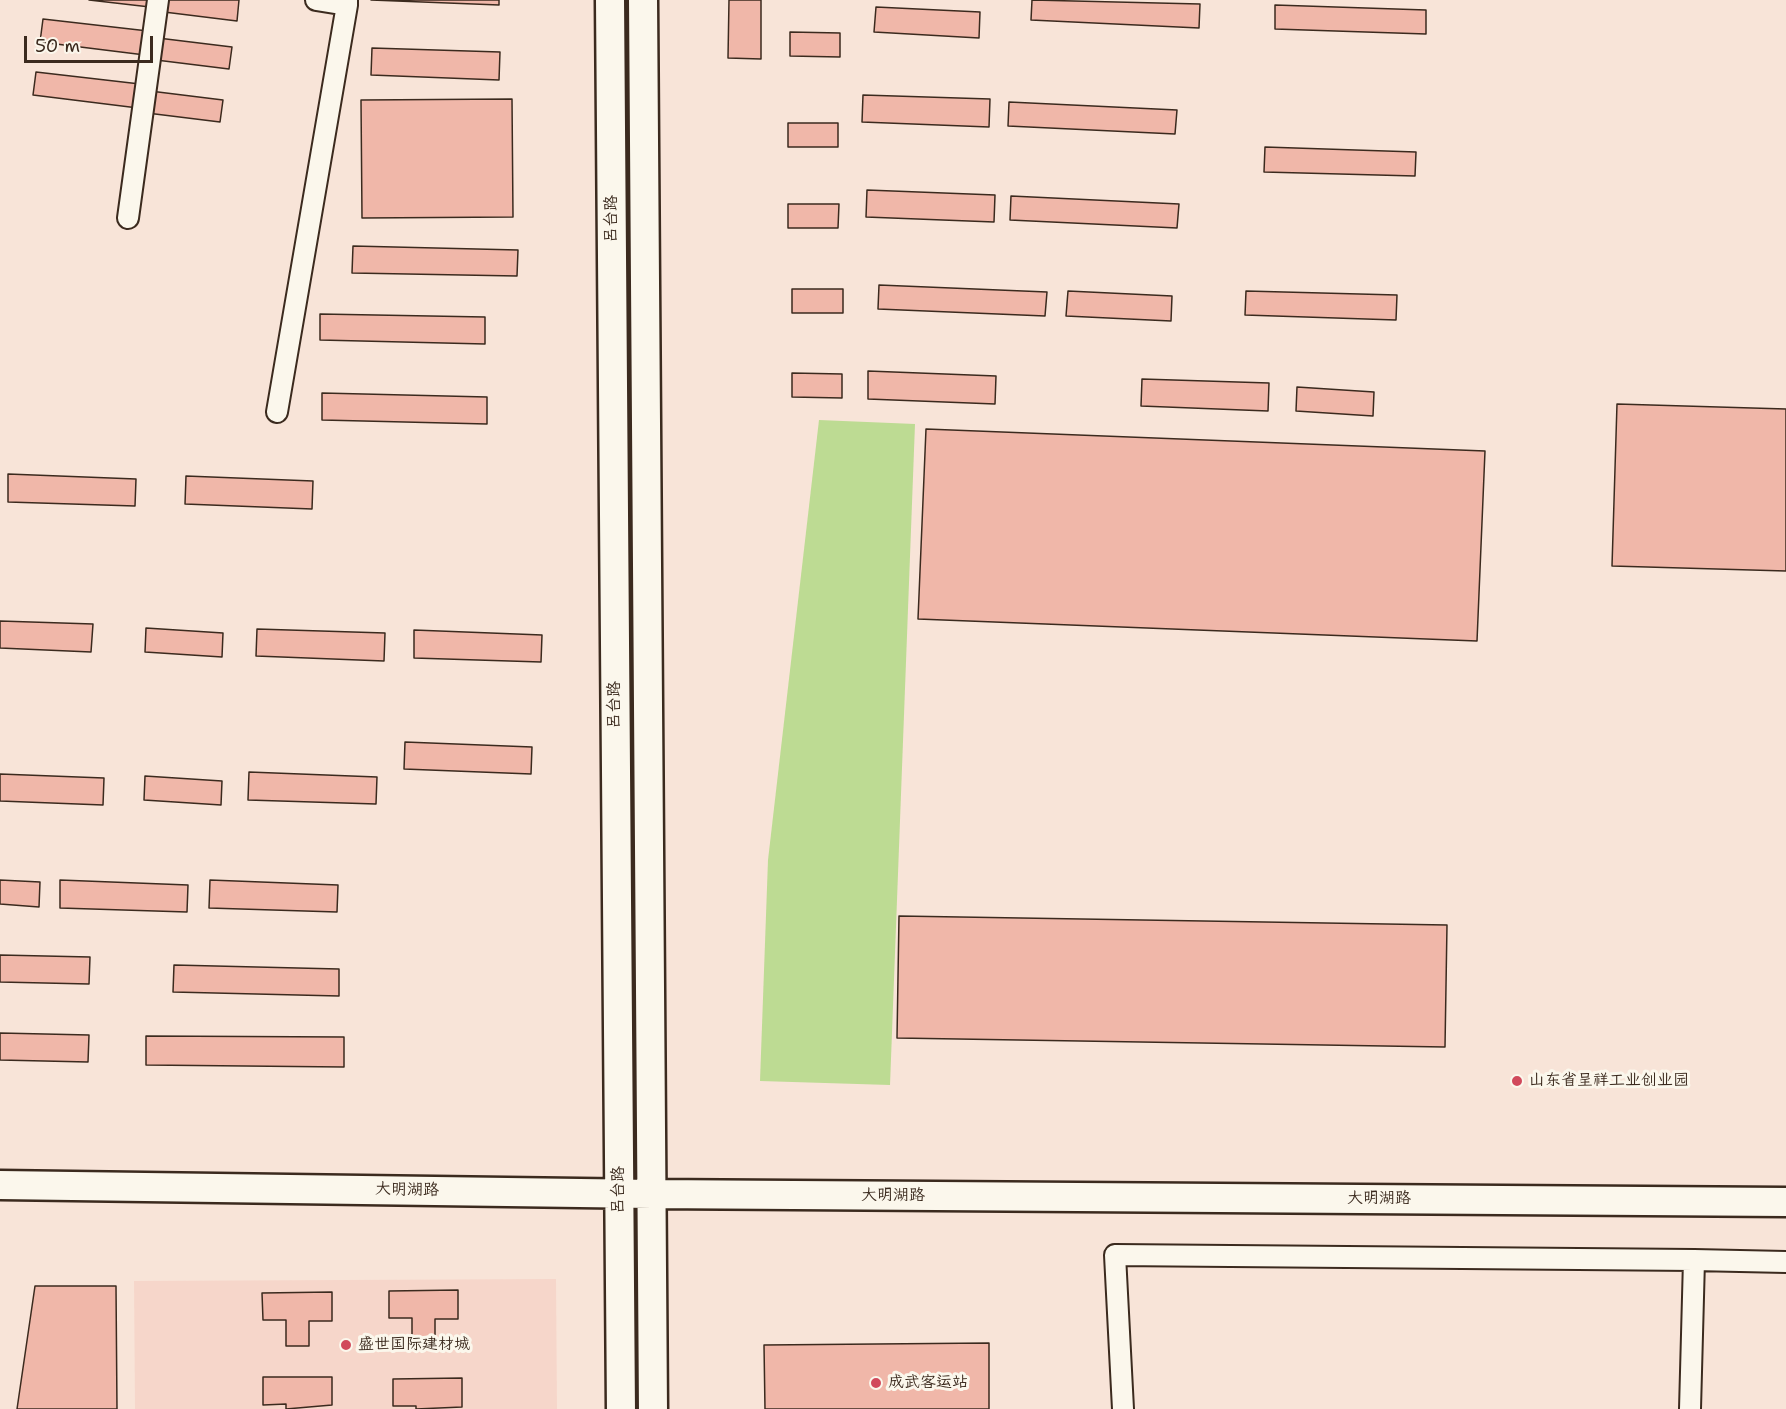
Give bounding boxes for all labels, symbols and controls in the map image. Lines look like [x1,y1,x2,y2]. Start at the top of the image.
scale bar [27,24,156,62]
text: 50 m [35,34,80,58]
street label: 吕台路 [602,195,622,243]
street label: 吕台路 [605,681,625,729]
place label: 山东省呈祥工业创业园 [1529,1071,1689,1091]
marker: 山东省呈祥工业创业园 [1510,1074,1524,1088]
street label: 吕台路 [609,1166,629,1214]
street label: 大明湖路 [375,1180,439,1200]
street label: 大明湖路 [861,1186,925,1206]
street label: 大明湖路 [1347,1189,1411,1209]
place label: 盛世国际建材城 [358,1335,470,1355]
marker: 盛世国际建材城 [339,1338,353,1352]
place label: 成武客运站 [888,1373,968,1393]
marker: 成武客运站 [869,1376,883,1390]

